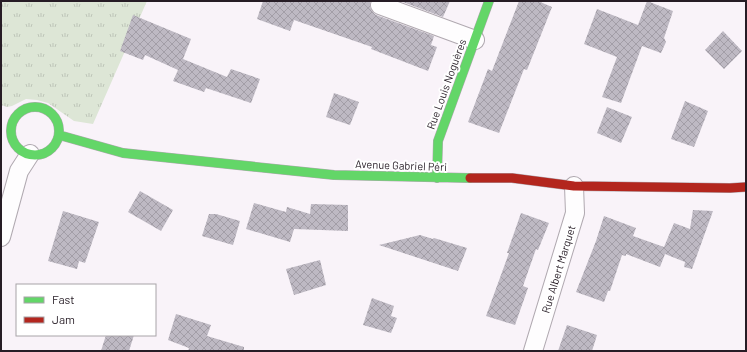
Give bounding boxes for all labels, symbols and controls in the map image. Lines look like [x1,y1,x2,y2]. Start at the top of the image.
street label: Rue Louis Noguères [424,37,468,131]
street label: Avenue Gabriel Péri [355,157,447,173]
street label: Rue Albert Marquet [538,223,578,315]
legend [16,284,156,336]
text: Fast [52,292,75,306]
text: Jam [52,312,75,326]

